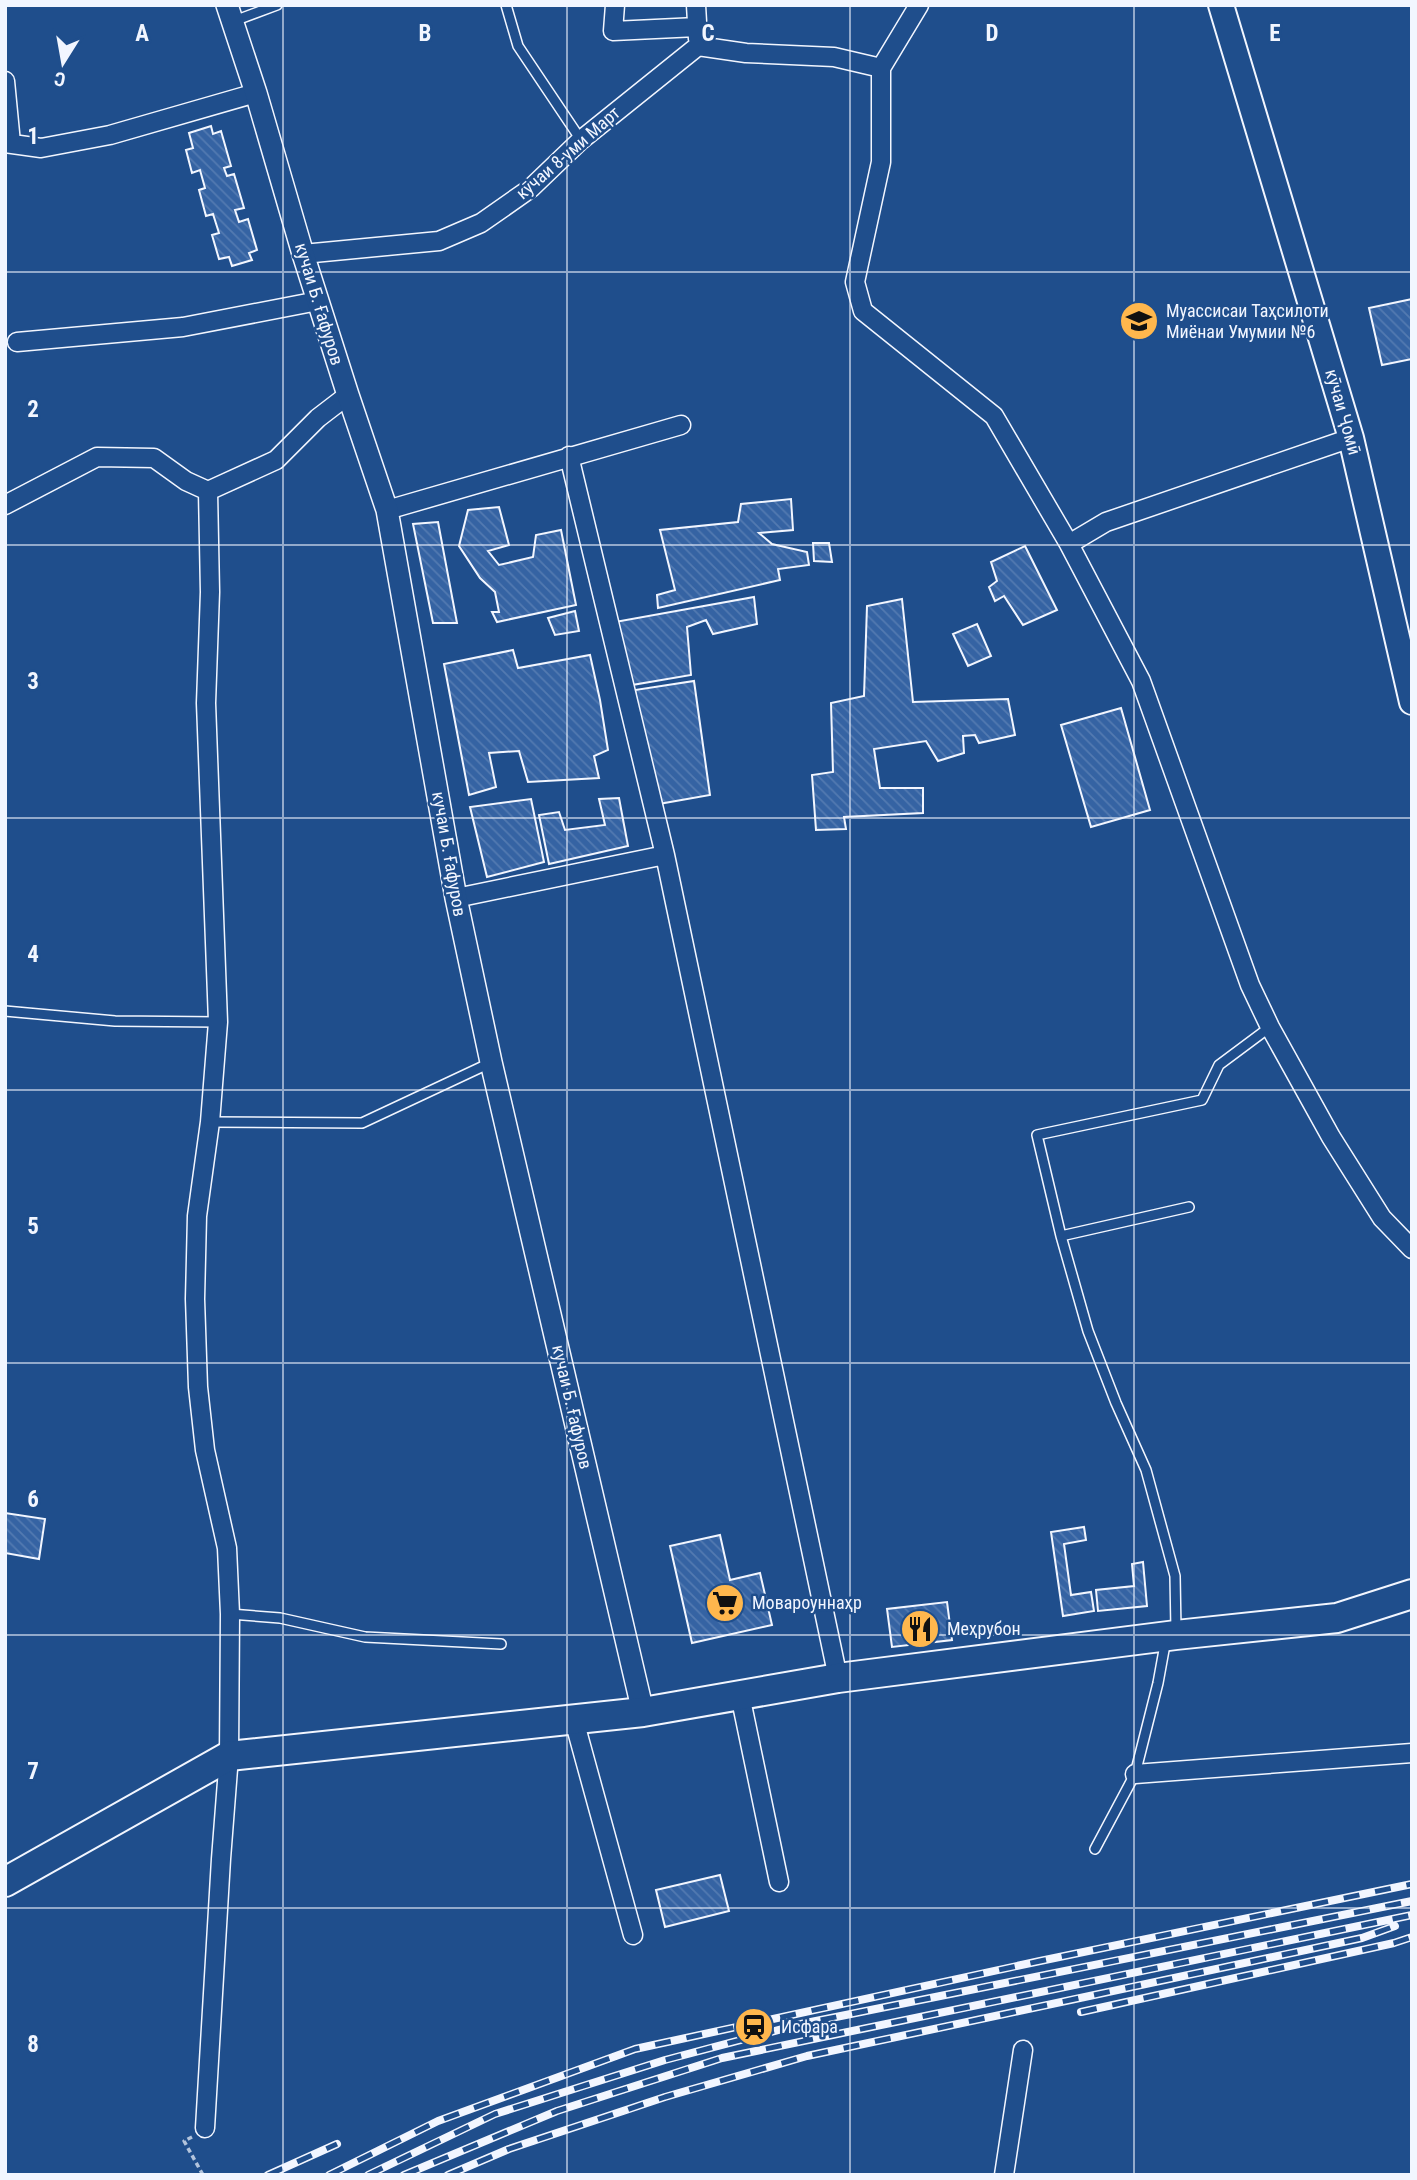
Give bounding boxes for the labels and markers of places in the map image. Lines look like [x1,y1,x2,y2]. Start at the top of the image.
school or university icon: Муассисаи Таҳсилоти Миёнаи Умумии №6 [1118,300,1160,342]
place label: Муассисаи Таҳсилоти Миёнаи Умумии №6 [1166,300,1329,342]
supermarket icon: Мовароуннаҳр [704,1582,746,1624]
place label: Мовароуннаҳр [752,1592,862,1613]
restaurant icon: Меҳрубон [899,1608,941,1650]
place label: Меҳрубон [947,1618,1021,1639]
station icon: Исфара [733,2006,775,2048]
place label: Исфара [781,2016,838,2037]

